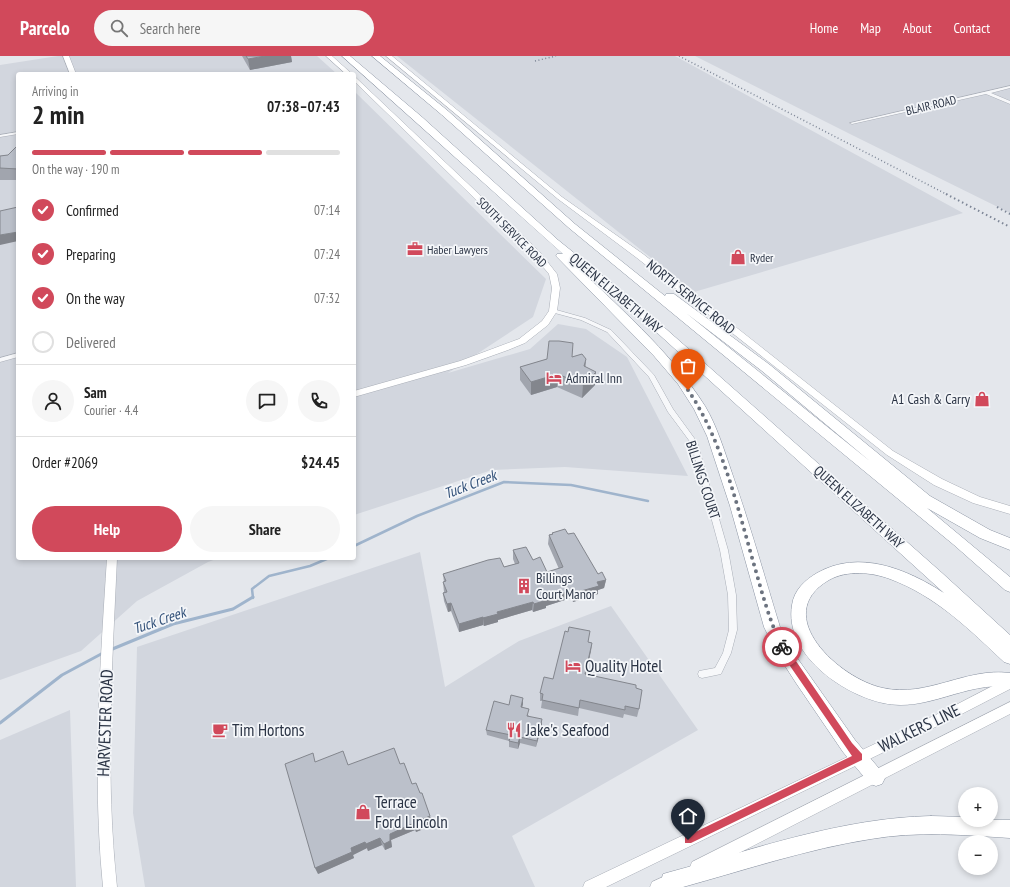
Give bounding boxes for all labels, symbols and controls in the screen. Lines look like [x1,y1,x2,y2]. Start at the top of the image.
search box [94,10,374,46]
text: Parcelo [20,16,70,40]
icon: search [108,17,130,39]
text: Search here [140,19,201,38]
text: Home [810,19,838,37]
text: Map [860,19,881,37]
text: About [903,19,932,37]
text: Contact [954,19,990,37]
text: Arriving in [32,83,79,100]
street label: BLAIR ROAD [904,92,958,118]
text: 07:38–07:43 [267,97,340,116]
text: 2 min [32,98,85,131]
text: On the way · 190 m [32,161,119,178]
street label: SOUTH SERVICE ROAD [474,194,550,270]
icon: check [32,199,54,221]
text: Confirmed [66,201,119,220]
text: 07:14 [314,202,340,219]
office icon: Haber Lawyers [406,240,424,258]
place label: Haber Lawyers [427,242,488,257]
icon: check [32,243,54,265]
text: Preparing [66,245,116,264]
text: 07:24 [314,246,340,263]
shop icon: Ryder [729,248,747,266]
street label: QUEEN ELIZABETH WAY [566,249,666,337]
place label: Ryder [750,250,774,265]
street label: NORTH SERVICE ROAD [643,256,739,338]
icon: check [32,287,54,309]
text: On the way [66,289,125,308]
text: 07:32 [314,290,340,307]
text: Delivered [66,333,116,352]
pin [671,349,705,390]
icon: bag [677,355,699,377]
hotel icon: Admiral Inn [545,369,563,387]
place label: Admiral Inn [566,369,622,387]
button: person [32,380,74,422]
button: chat [246,380,288,422]
button: phone [298,380,340,422]
text: Sam [84,383,107,402]
place label: A1 Cash & Carry [892,390,971,408]
shop icon: A1 Cash & Carry [973,390,991,408]
text: Courier · 4.4 [84,402,138,419]
street label: BILLINGS COURT [682,438,724,522]
text: Order #2069 [32,453,98,472]
text: $24.45 [301,453,340,472]
street label: QUEEN ELIZABETH WAY [810,462,908,553]
water label: Tuck Creek [441,465,501,503]
button: Help [32,506,182,552]
button: Share [190,506,340,552]
place label: Billings Court Manor [536,569,596,603]
building icon: Billings Court Manor [515,577,533,595]
water label: Tuck Creek [130,601,190,638]
courier [762,627,802,667]
icon: bike [771,636,793,658]
place label: Quality Hotel [585,655,662,677]
hotel icon: Quality Hotel [564,657,582,675]
street label: HARVESTER ROAD [92,669,118,777]
street label: WALKERS LINE [875,699,963,757]
place label: Tim Hortons [232,719,305,741]
place label: Jake's Seafood [525,719,609,741]
cafe icon: Tim Hortons [211,721,229,739]
restaurant icon: Jake's Seafood [505,721,523,739]
map controls [958,787,998,875]
button: + [958,787,998,827]
place label: Terrace Ford Lincoln [375,791,448,833]
pin [671,799,705,840]
shop icon: Terrace Ford Lincoln [354,803,372,821]
icon: home [677,805,699,827]
button: − [958,835,998,875]

